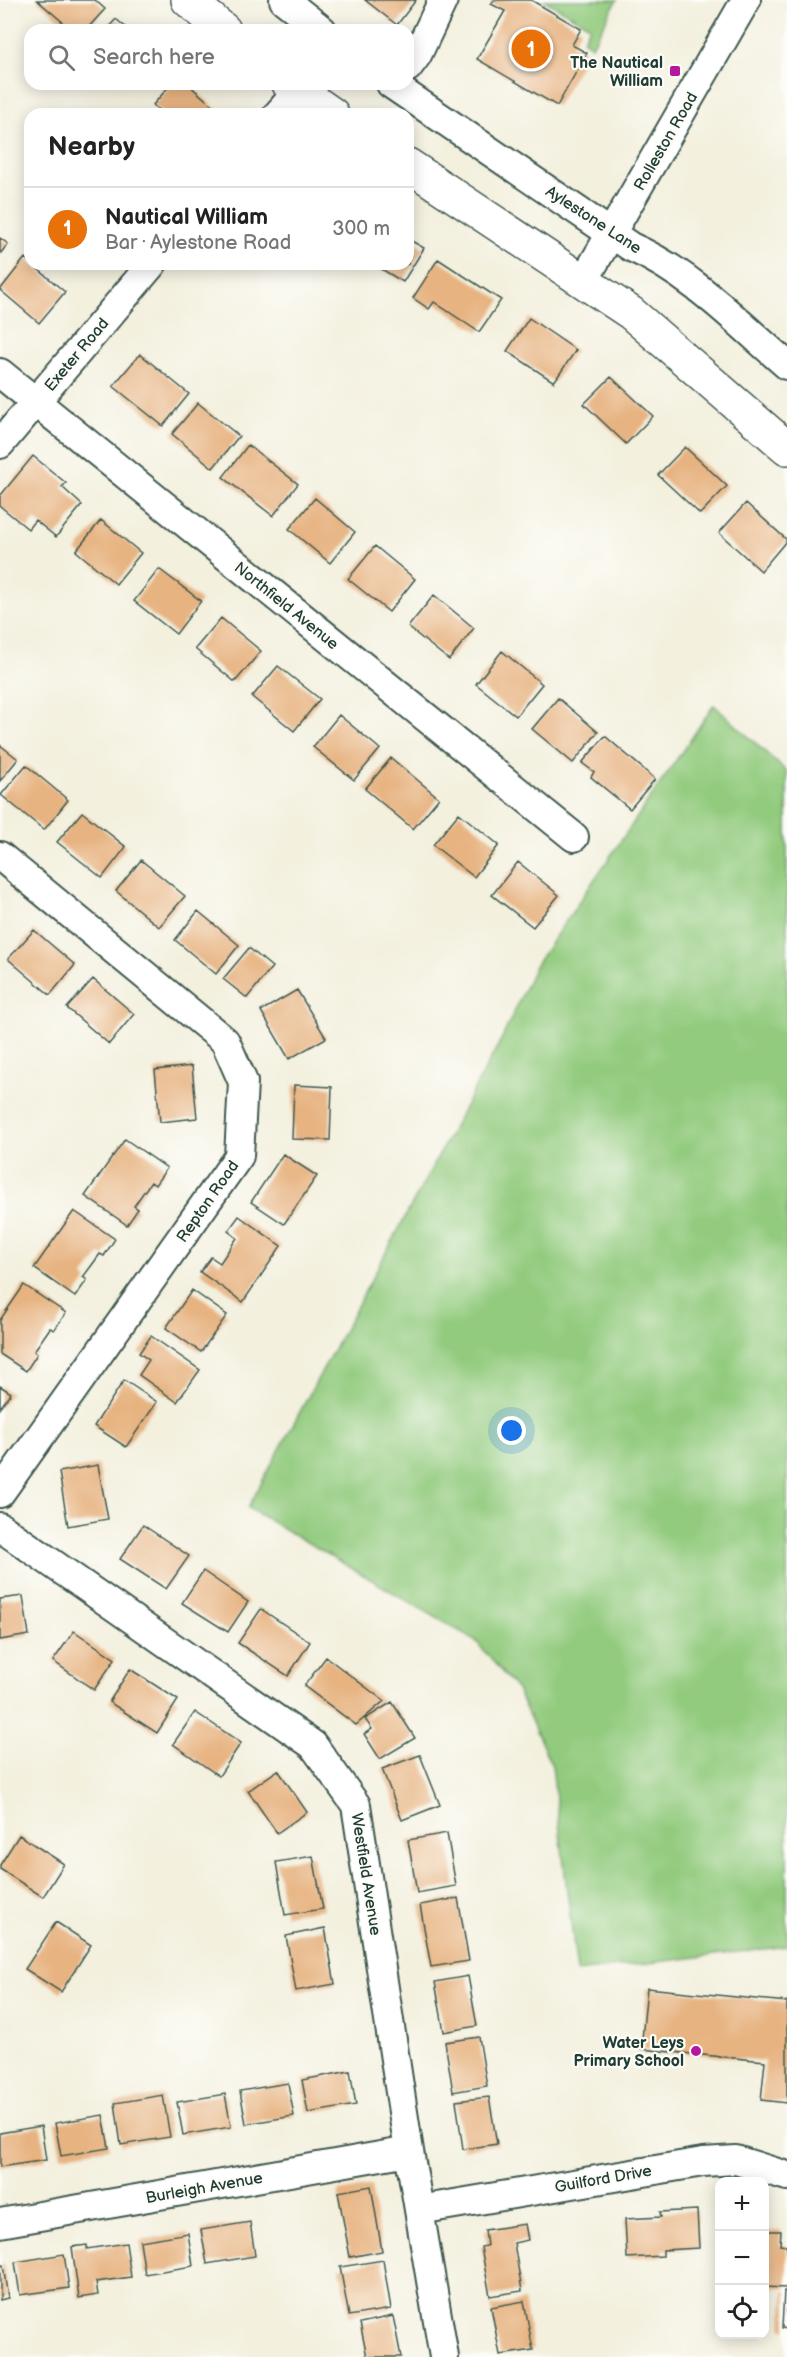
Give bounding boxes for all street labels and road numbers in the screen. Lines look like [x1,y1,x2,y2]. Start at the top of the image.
street label: Rolleston Road [630,89,702,194]
street label: Aylestone Lane [542,182,645,259]
street label: Exeter Road [41,314,113,395]
street label: Northfield Avenue [230,558,342,654]
street label: Repton Road [173,1157,243,1246]
street label: Westfield Avenue [346,1812,385,1937]
street label: Guilford Drive [553,2162,654,2197]
street label: Burleigh Avenue [144,2169,265,2208]

